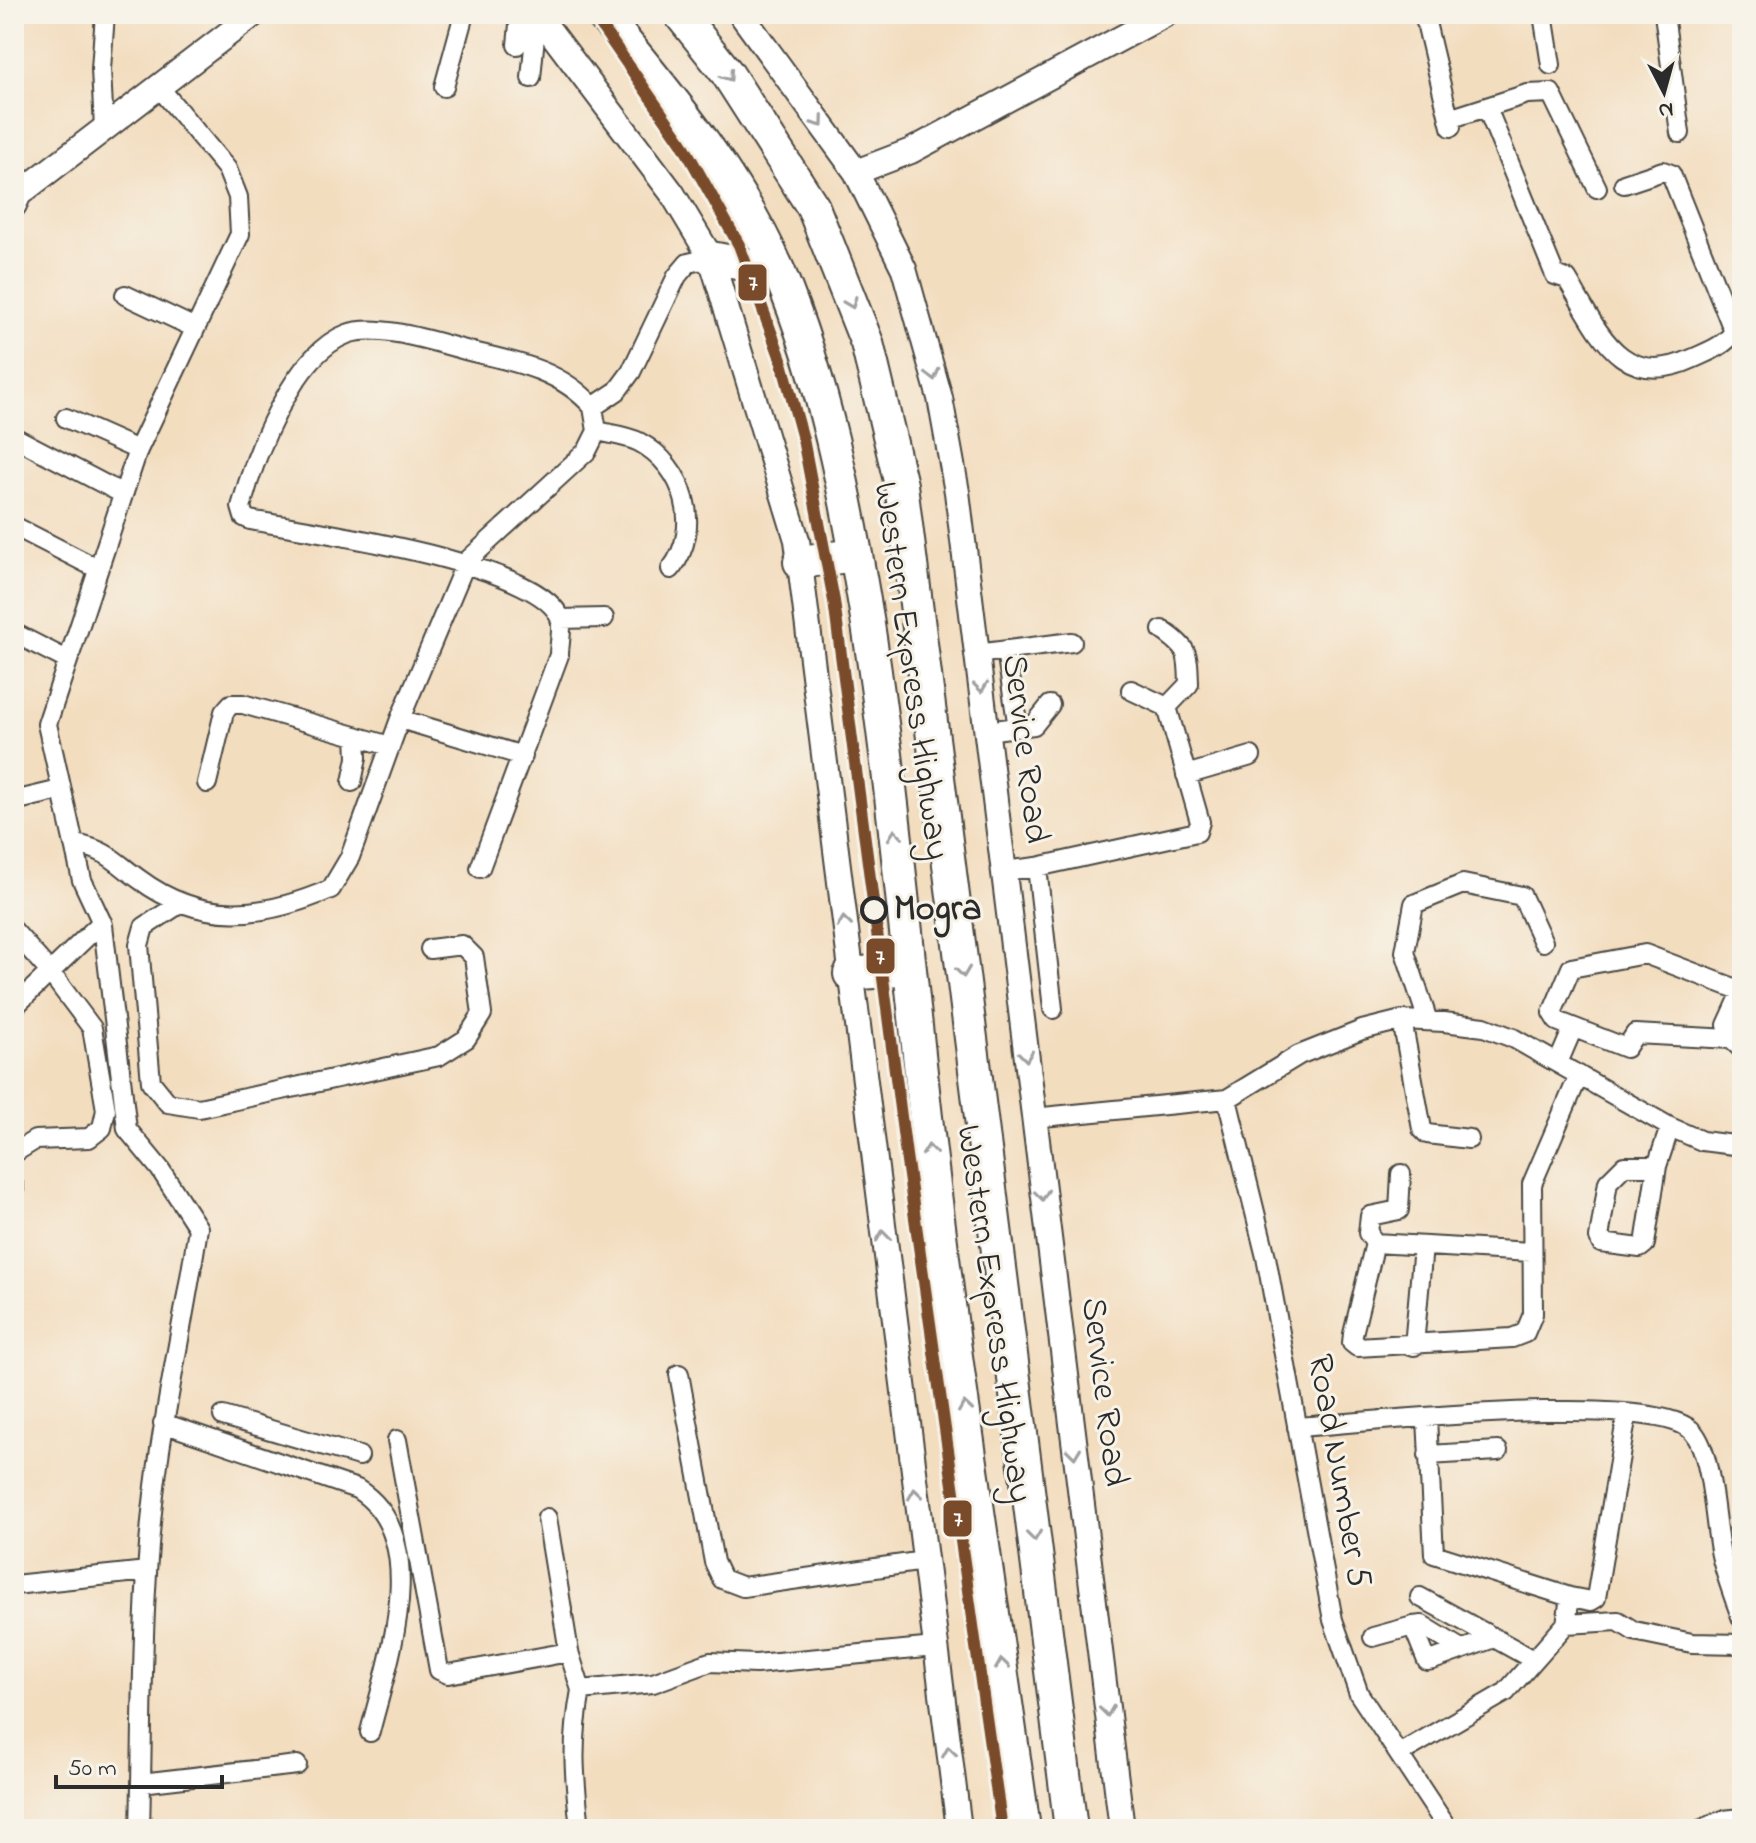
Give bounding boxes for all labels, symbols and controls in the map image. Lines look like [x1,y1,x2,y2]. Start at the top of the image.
north arrow [1624,52,1704,132]
one-way arrow [718,67,733,81]
text: N [1657,92,1675,126]
one-way arrow [810,114,824,128]
line badge: 7 [737,263,768,302]
text: 7 [748,269,758,301]
one-way arrow [841,295,858,309]
one-way arrow [924,367,941,381]
street label: Western Express Highway [857,479,963,863]
street label: Service Road [986,651,1062,847]
one-way arrow [972,681,989,694]
one-way arrow [886,829,903,842]
place label: Mogra [894,884,981,938]
marker: Mogra [861,897,887,923]
one-way arrow [836,915,853,929]
line badge: 7 [865,937,896,975]
text: 7 [875,943,885,975]
one-way arrow [954,965,971,979]
one-way arrow [1017,1050,1034,1063]
street label: Western Express Highway [940,1122,1046,1506]
one-way arrow [921,1143,938,1156]
one-way arrow [1034,1189,1051,1202]
one-way arrow [874,1229,891,1242]
street label: Service Road [1065,1294,1141,1490]
street label: Road Number 5 [1291,1350,1385,1592]
one-way arrow [957,1400,974,1414]
one-way arrow [1065,1446,1082,1460]
one-way arrow [907,1487,924,1501]
line badge: 7 [942,1499,973,1538]
text: 7 [953,1505,963,1537]
one-way arrow [1025,1529,1042,1543]
one-way arrow [994,1658,1011,1671]
one-way arrow [1098,1704,1115,1718]
scale bar [56,1739,222,1789]
one-way arrow [941,1745,958,1759]
text: 50 m [68,1752,117,1787]

